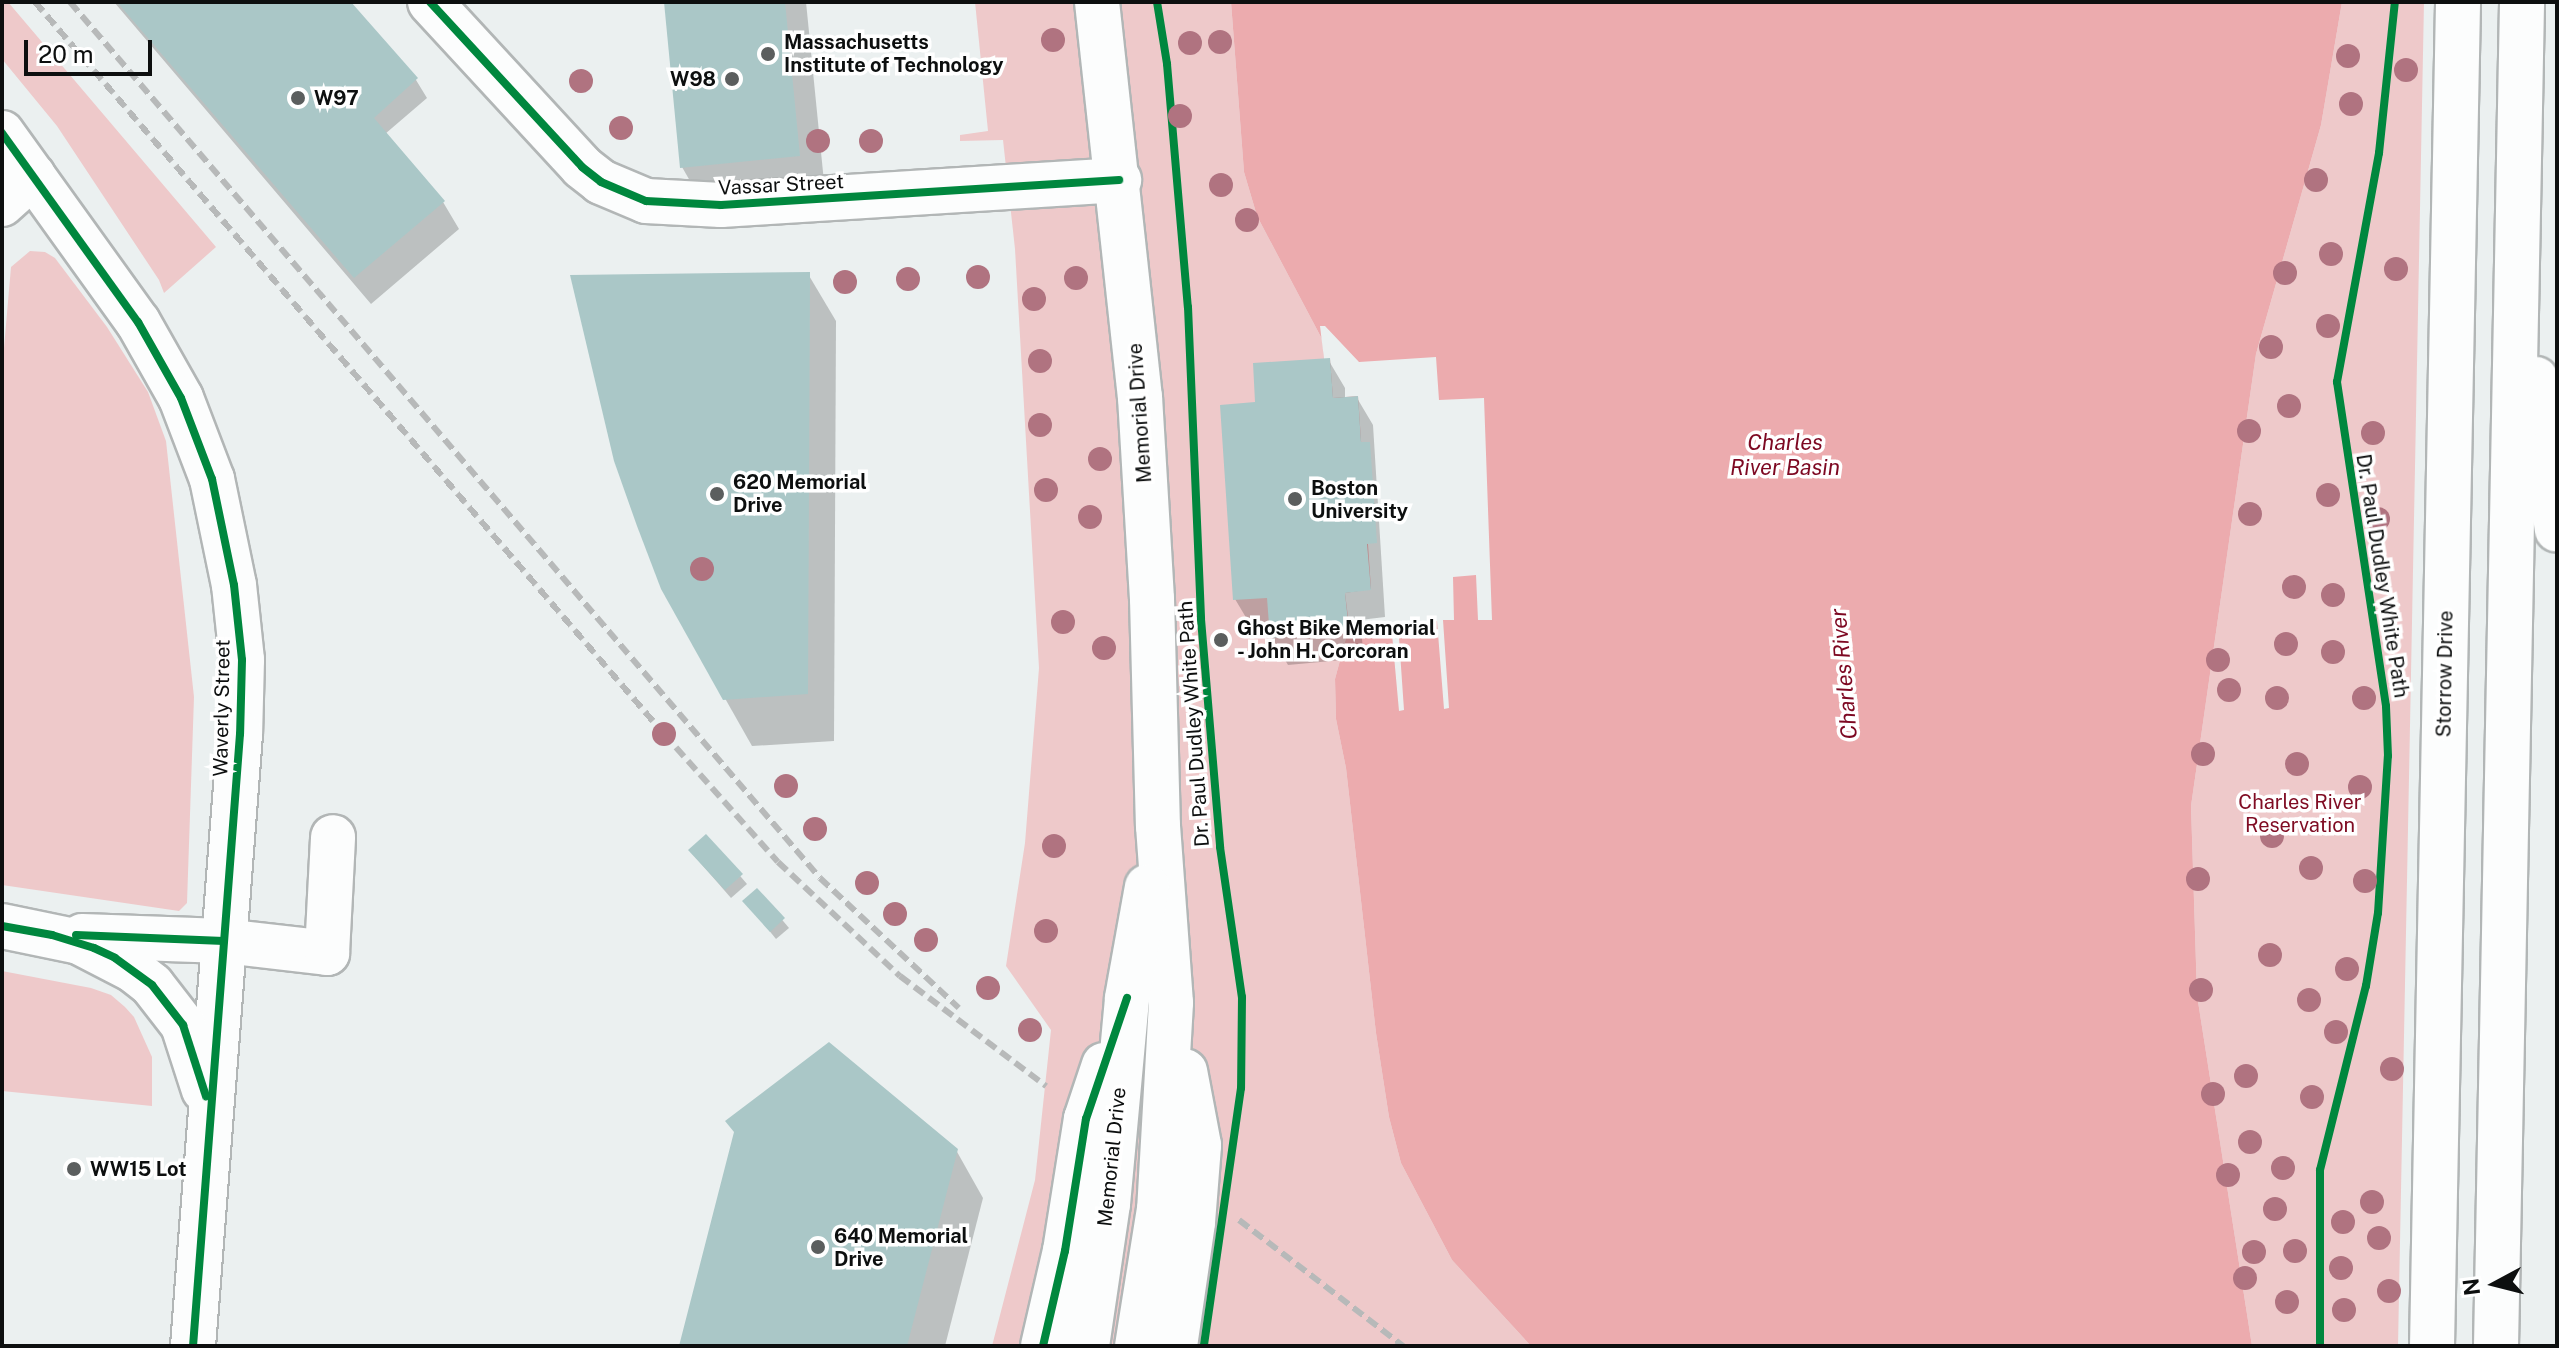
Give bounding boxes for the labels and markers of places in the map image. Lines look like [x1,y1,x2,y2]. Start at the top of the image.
place label: Massachusetts Institute of Technology [784,30,1004,77]
marker: Massachusetts Institute of Technology [759,45,777,63]
place label: W98 [670,67,716,91]
marker: W98 [723,70,741,88]
place label: W97 [314,86,359,110]
marker: W97 [289,89,307,107]
place label: 620 Memorial Drive [733,470,867,517]
place label: Boston University [1311,476,1408,523]
marker: 620 Memorial Drive [708,485,726,503]
marker: Boston University [1286,490,1304,508]
place label: Ghost Bike Memorial - John H. Corcoran [1237,616,1436,663]
marker: Ghost Bike Memorial - John H. Corcoran [1212,631,1230,649]
place label: WW15 Lot [90,1157,187,1181]
marker: WW15 Lot [65,1160,83,1178]
place label: 640 Memorial Drive [834,1224,968,1271]
marker: 640 Memorial Drive [809,1238,827,1256]

